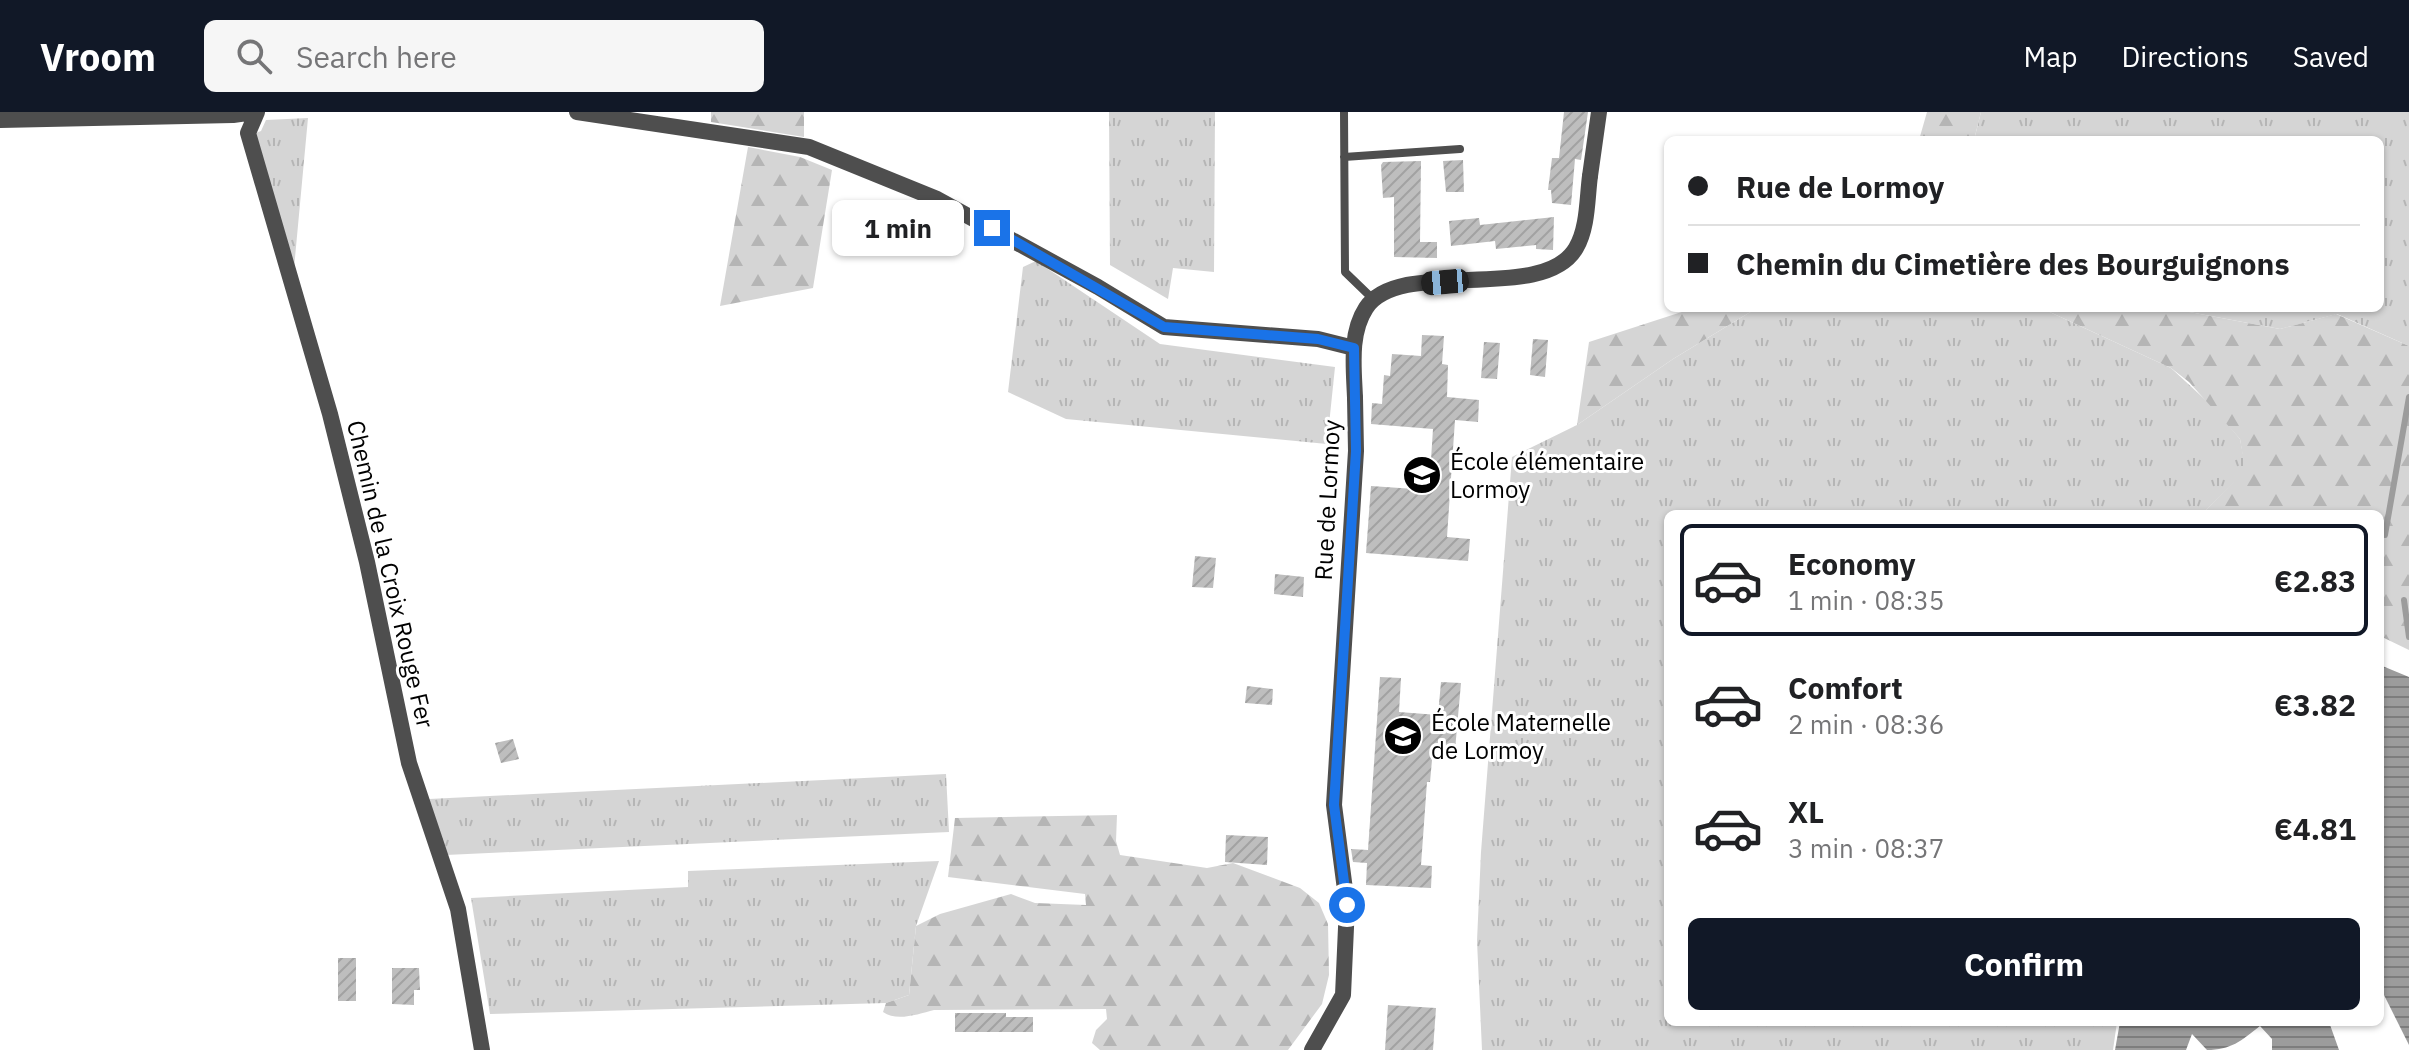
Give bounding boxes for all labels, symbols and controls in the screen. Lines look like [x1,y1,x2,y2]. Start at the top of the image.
search box [204,20,764,92]
text: Vroom [40,32,156,81]
icon: search [232,34,276,78]
text: Search here [296,37,457,76]
text: Map [2023,38,2077,75]
text: Directions [2121,38,2249,75]
text: Saved [2293,38,2369,75]
text: Rue de Lormoy [1736,167,1944,206]
callout: 1 min [832,200,964,256]
route end [974,210,1010,246]
text: 1 min [864,211,932,245]
text: Chemin du Cimetière des Bourguignons [1736,244,2290,283]
car [1420,268,1470,296]
street label: Chemin de la Croix Rouge Fer [340,417,442,731]
street label: Rue de Lormoy [1307,419,1347,581]
place label: École élémentaire Lormoy [1450,445,1644,505]
school or university icon: École élémentaire Lormoy [1401,454,1443,496]
icon: car [1692,544,1764,616]
text: Economy [1788,544,1916,583]
text: €2.83 [2274,561,2356,600]
text: 1 min · 08:35 [1788,583,1944,617]
icon: car [1692,668,1764,740]
text: Comfort [1788,668,1903,707]
text: €3.82 [2274,685,2356,724]
place label: École Maternelle de Lormoy [1431,706,1611,766]
text: 2 min · 08:36 [1788,707,1944,741]
school or university icon: École Maternelle de Lormoy [1382,715,1424,757]
icon: car [1692,792,1764,864]
text: XL [1788,792,1824,831]
text: €4.81 [2274,809,2356,848]
text: 3 min · 08:37 [1788,831,1944,865]
route start [1329,887,1365,923]
button: Confirm [1688,918,2360,1010]

